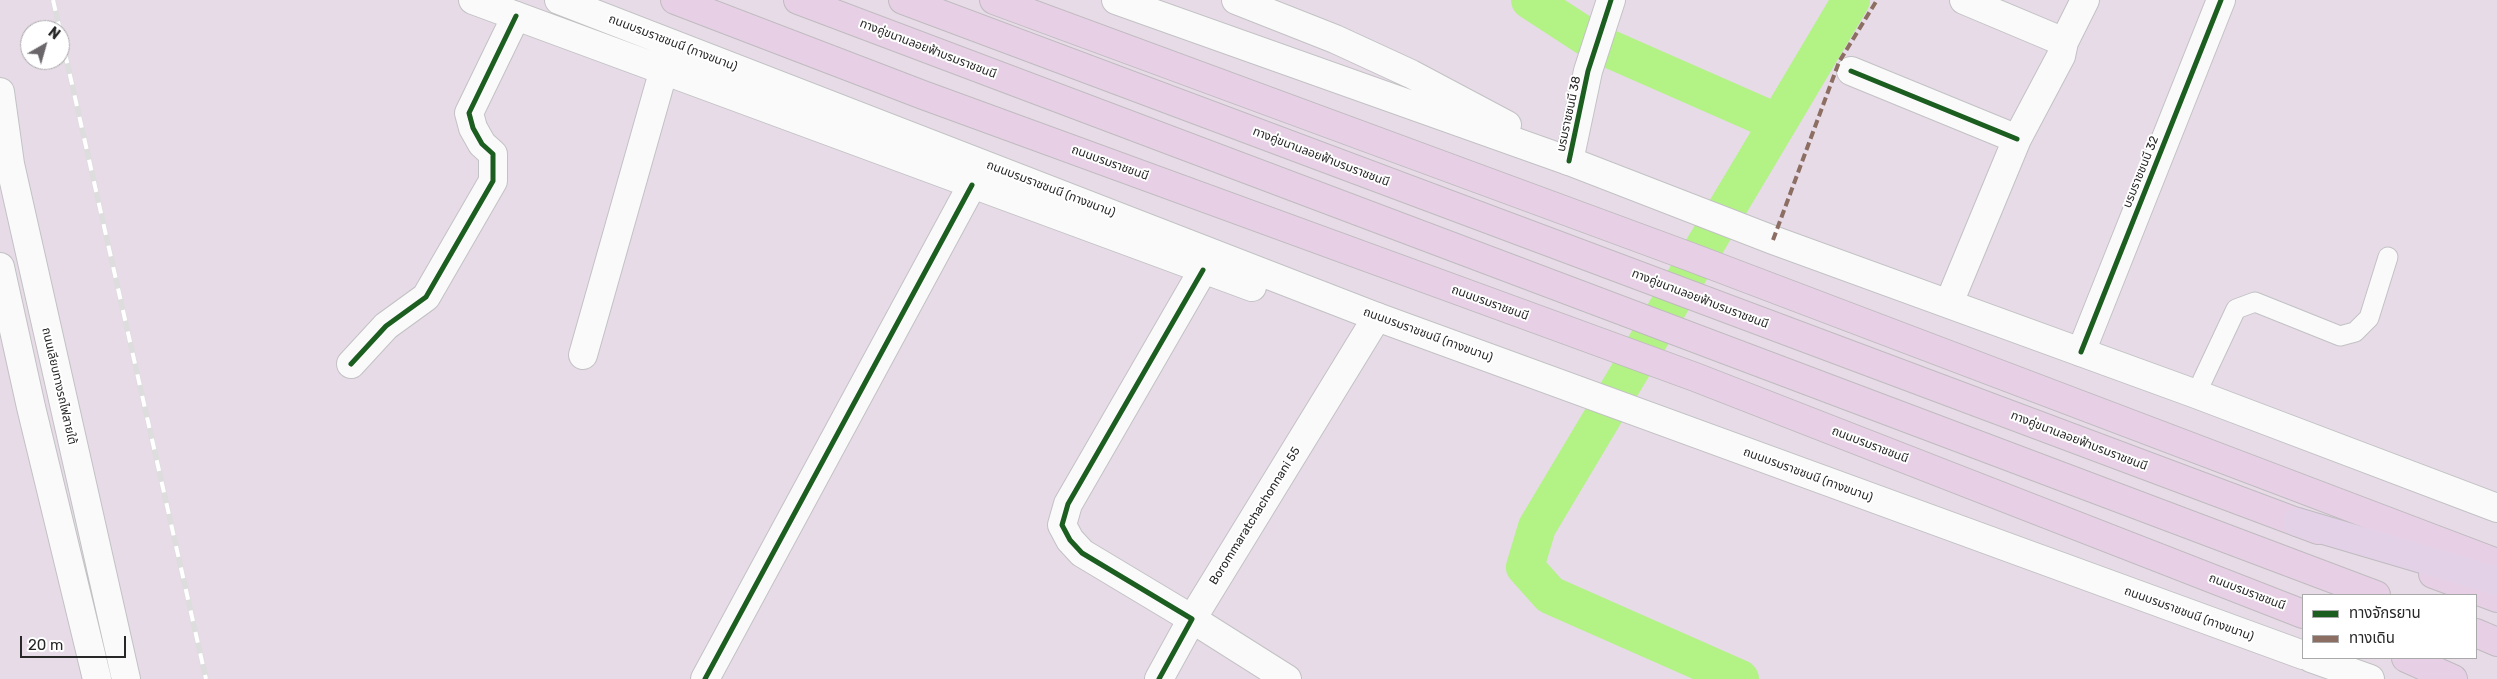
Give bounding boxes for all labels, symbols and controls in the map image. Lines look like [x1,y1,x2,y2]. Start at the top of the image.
street label: ถนนบรมราชชนนี (ทางขนาน) [607,12,739,74]
street label: ทางคู่ขนานลอยฟ้าบรมราชชนนี [858,16,998,82]
north arrow [20,20,70,70]
text: N [45,24,63,43]
street label: บรมราชชนนี 38 [1554,75,1584,153]
street label: ทางคู่ขนานลอยฟ้าบรมราชชนนี [1251,124,1391,190]
street label: บรมราชชนนี 32 [2120,134,2162,210]
street label: ถนนบรมราชชนนี [1069,142,1151,184]
street label: ถนนบรมราชชนนี (ทางขนาน) [985,158,1117,220]
street label: ทางคู่ขนานลอยฟ้าบรมราชชนนี [1630,266,1770,332]
street label: ถนนบรมราชชนนี [1449,282,1531,324]
street label: ถนนบรมราชชนนี (ทางขนาน) [1361,305,1495,365]
street label: ถนนเลียบทางรถไฟสายใต้ [39,326,79,446]
street label: ทางคู่ขนานลอยฟ้าบรมราชชนนี [2009,408,2149,474]
street label: ถนนบรมราชชนนี [1830,424,1910,466]
street label: Borommaratchachonnani 55 [1207,444,1303,588]
street label: ถนนบรมราชชนนี (ทางขนาน) [1741,445,1875,505]
street label: ถนนบรมราชชนนี [2207,571,2287,613]
street label: ถนนบรมราชชนนี (ทางขนาน) [2122,584,2256,644]
legend [2302,594,2477,659]
text: ทางจักรยาน [2349,604,2421,622]
scale bar [22,626,129,658]
text: ทางเดิน [2349,629,2395,647]
text: 20 m [28,636,63,654]

